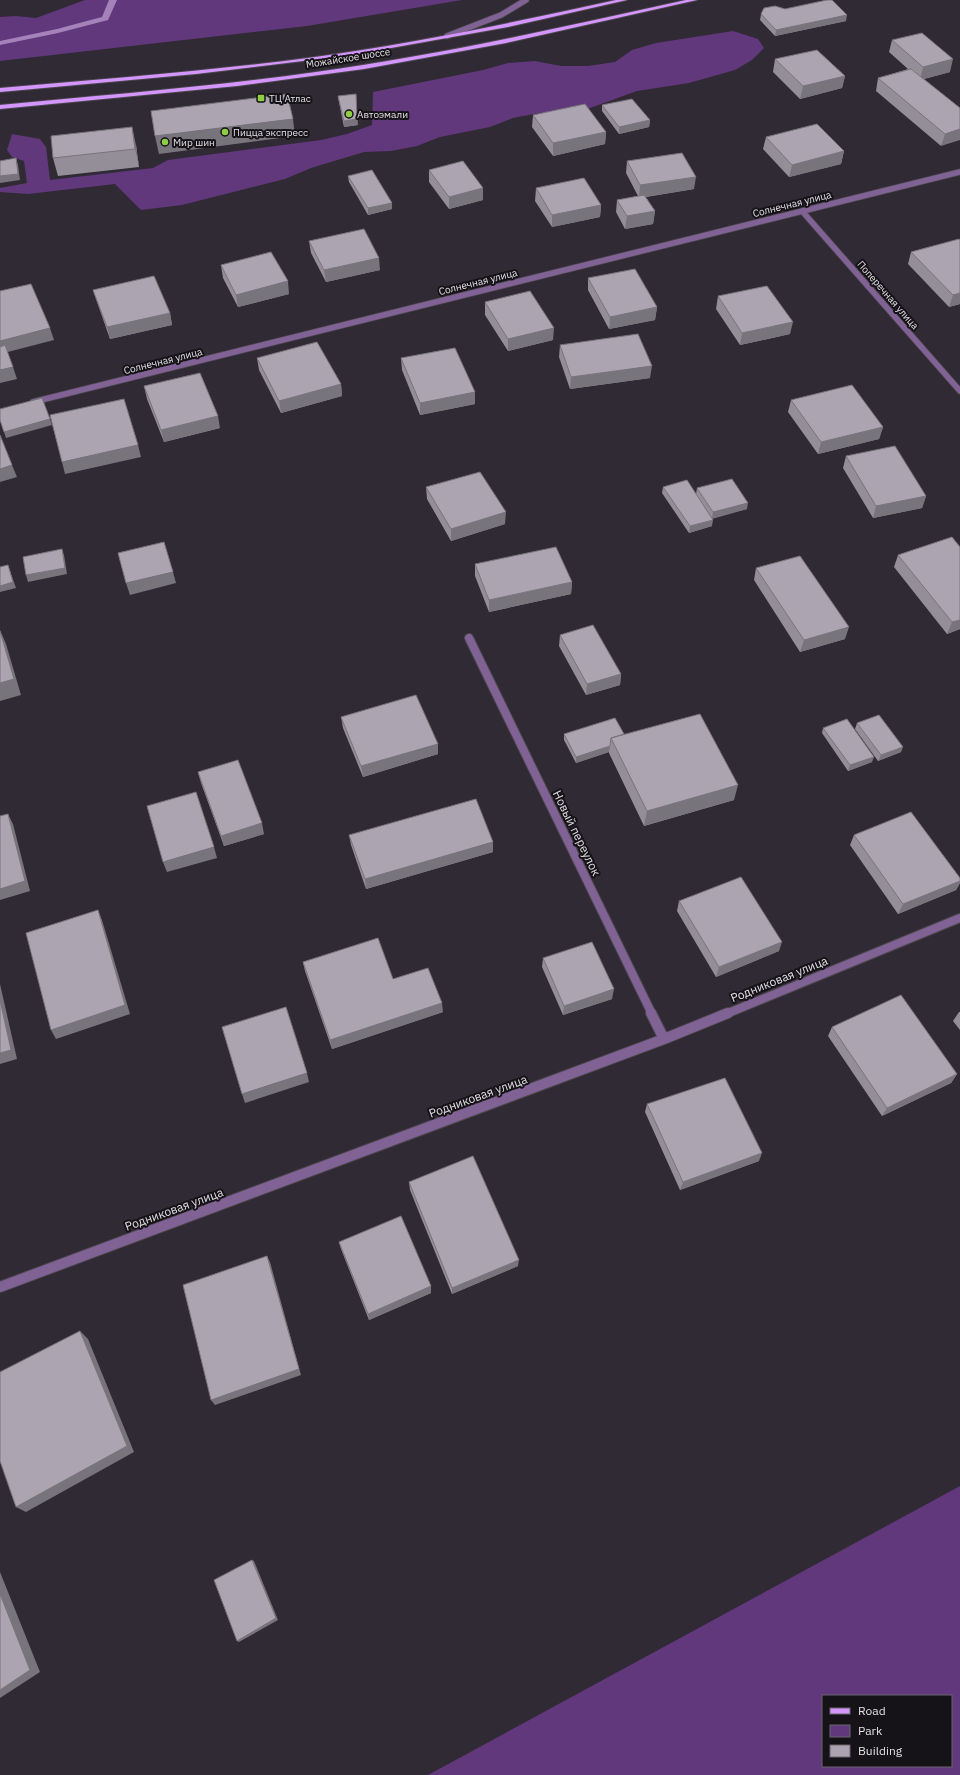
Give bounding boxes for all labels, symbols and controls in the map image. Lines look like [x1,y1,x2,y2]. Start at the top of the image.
street label: Можайское шоссе [305,45,392,71]
place label: ТЦ Атлас [269,92,311,105]
marker: ТЦ Атлас [256,93,266,103]
place label: Автоэмали [357,108,408,121]
marker: Автоэмали [344,109,354,119]
place label: Пицца экспресс [233,126,308,139]
marker: Пицца экспресс [220,127,230,137]
place label: Мир шин [173,136,215,149]
marker: Мир шин [160,137,170,147]
street label: Солнечная улица [751,188,833,220]
street label: Поперечная улица [855,258,922,333]
street label: Солнечная улица [437,266,519,298]
street label: Солнечная улица [122,345,204,377]
street label: Новый переулок [550,788,604,879]
street label: Родниковая улица [728,952,830,1005]
street label: Родниковая улица [427,1071,530,1121]
street label: Родниковая улица [123,1184,226,1234]
legend [822,1695,952,1767]
text: Road [858,1703,886,1718]
text: Park [858,1723,883,1738]
text: Building [858,1743,903,1758]

